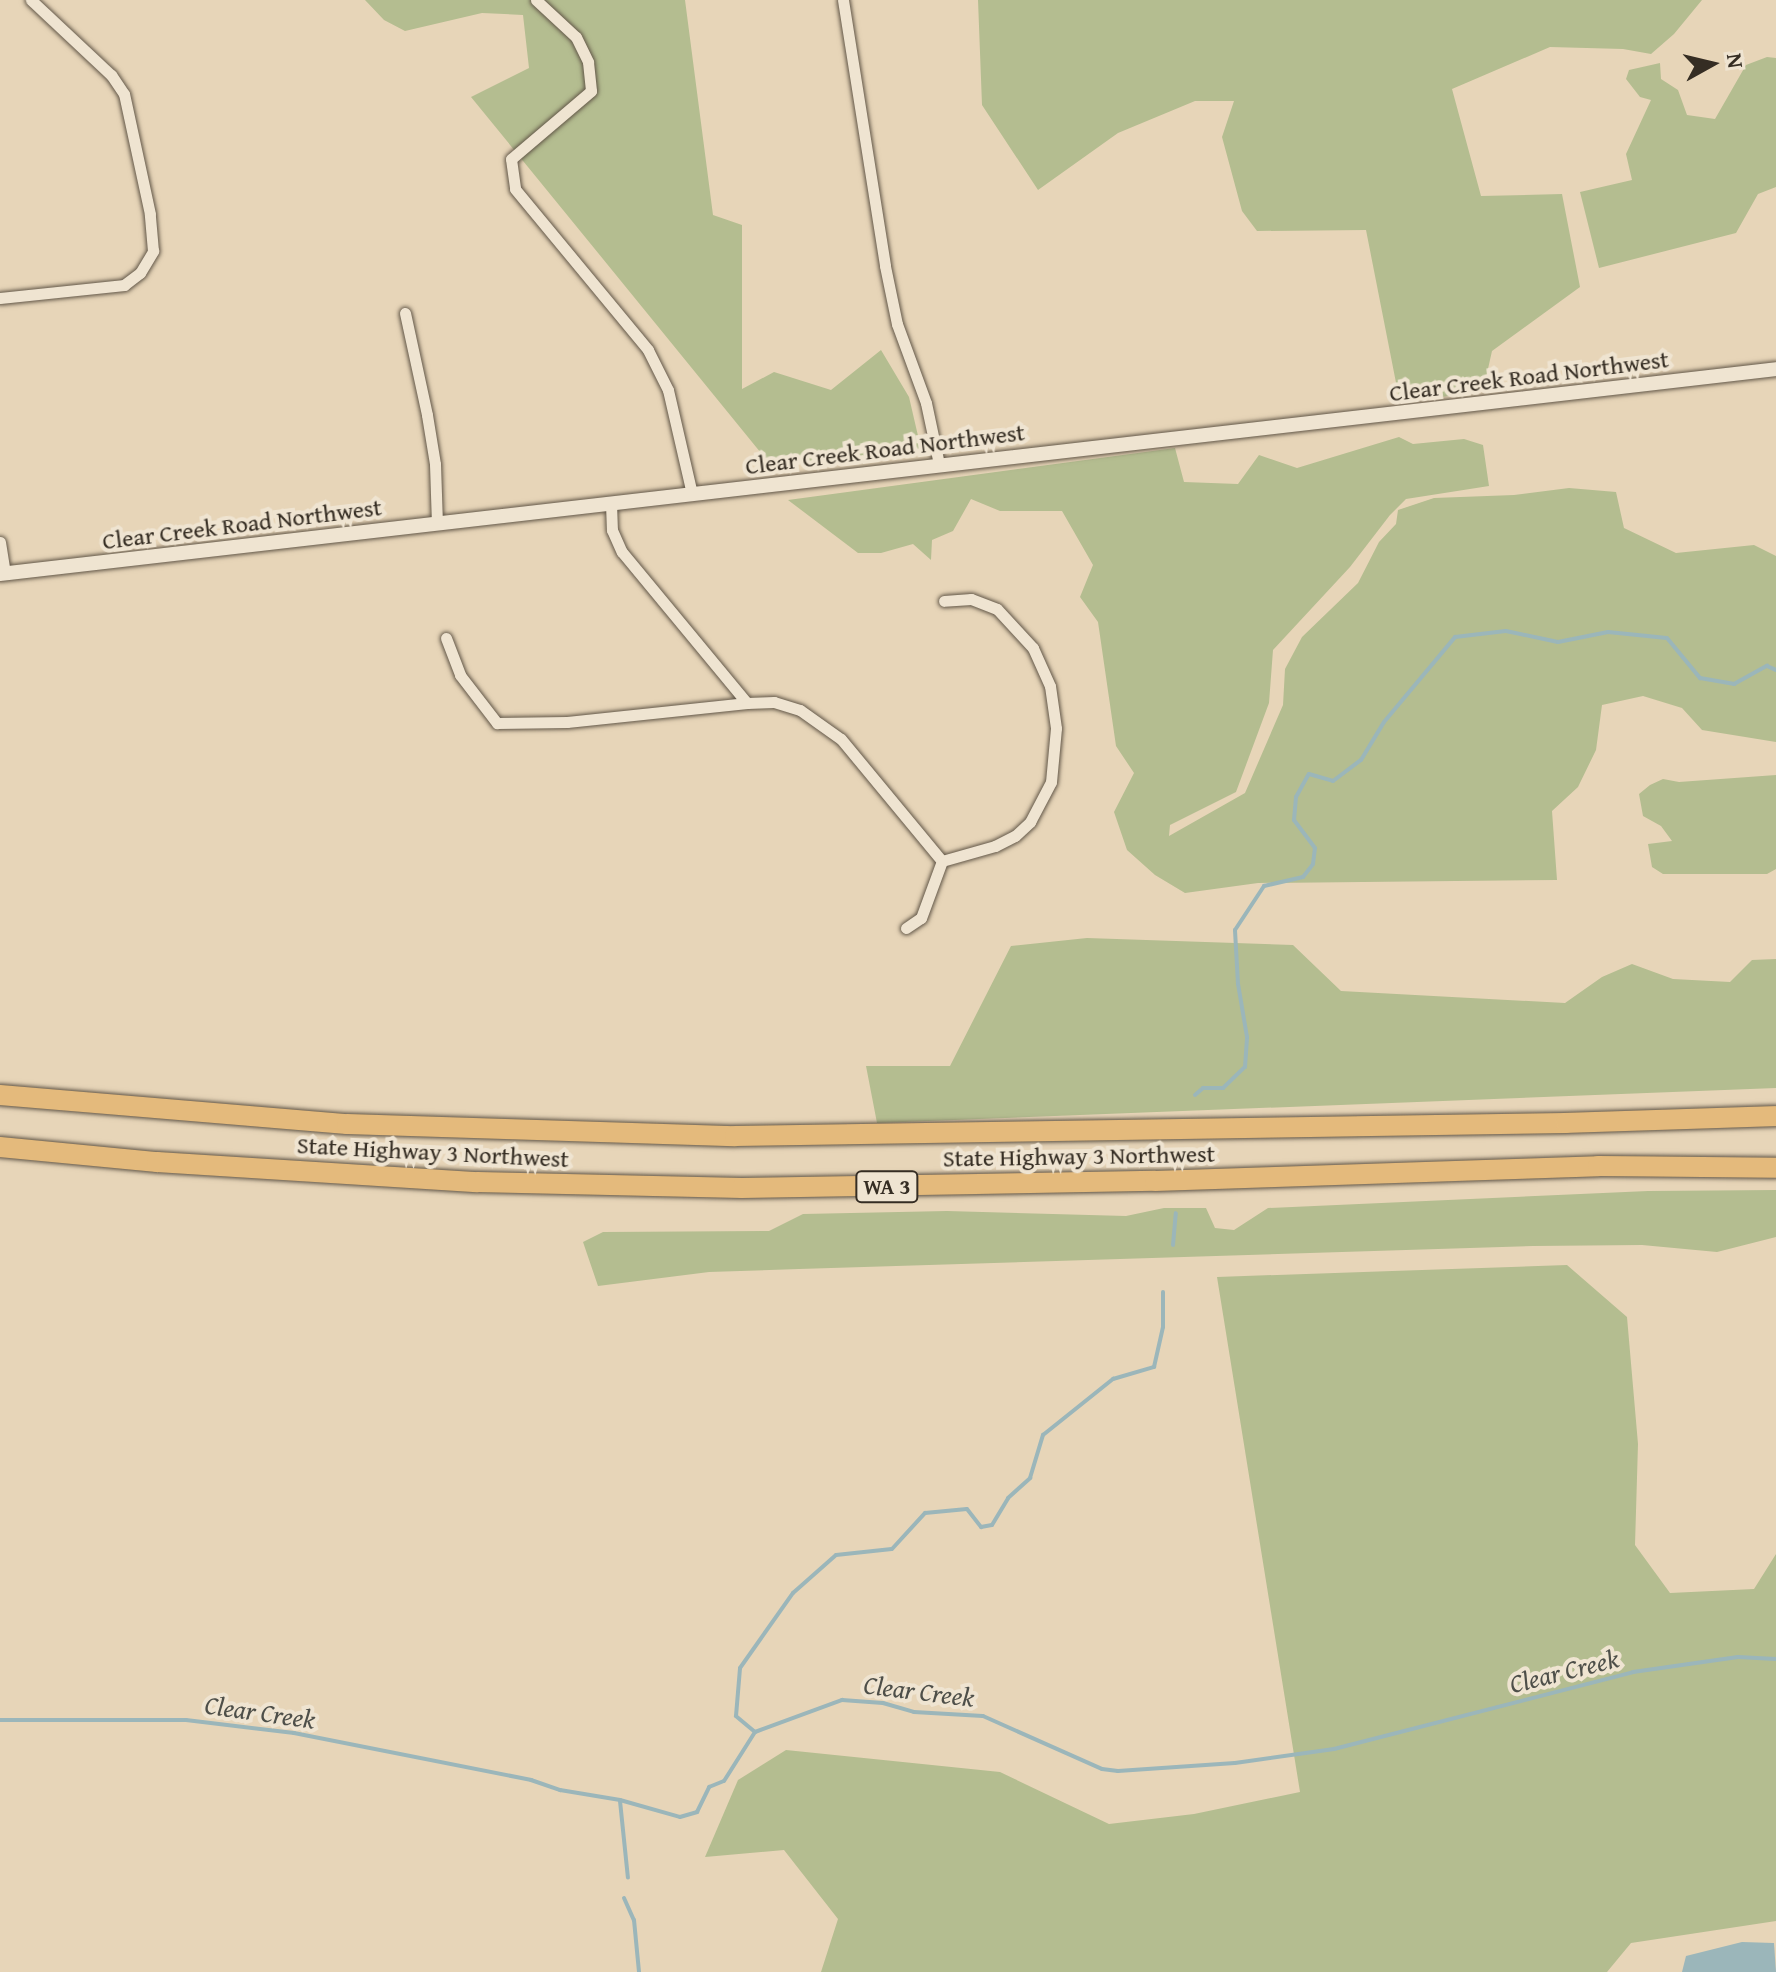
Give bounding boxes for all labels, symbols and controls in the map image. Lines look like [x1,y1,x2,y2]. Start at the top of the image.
north arrow [1672,24,1752,104]
text: N [1719,51,1753,70]
street label: Clear Creek Road Northwest [1388,345,1670,407]
street label: Clear Creek Road Northwest [744,418,1026,480]
street label: Clear Creek Road Northwest [101,493,383,555]
street label: State Highway 3 Northwest [296,1130,570,1174]
street label: State Highway 3 Northwest [943,1139,1215,1173]
road number: WA 3 [855,1169,919,1205]
water label: Clear Creek [1506,1642,1622,1700]
water label: Clear Creek [862,1669,976,1713]
water label: Clear Creek [203,1689,317,1735]

